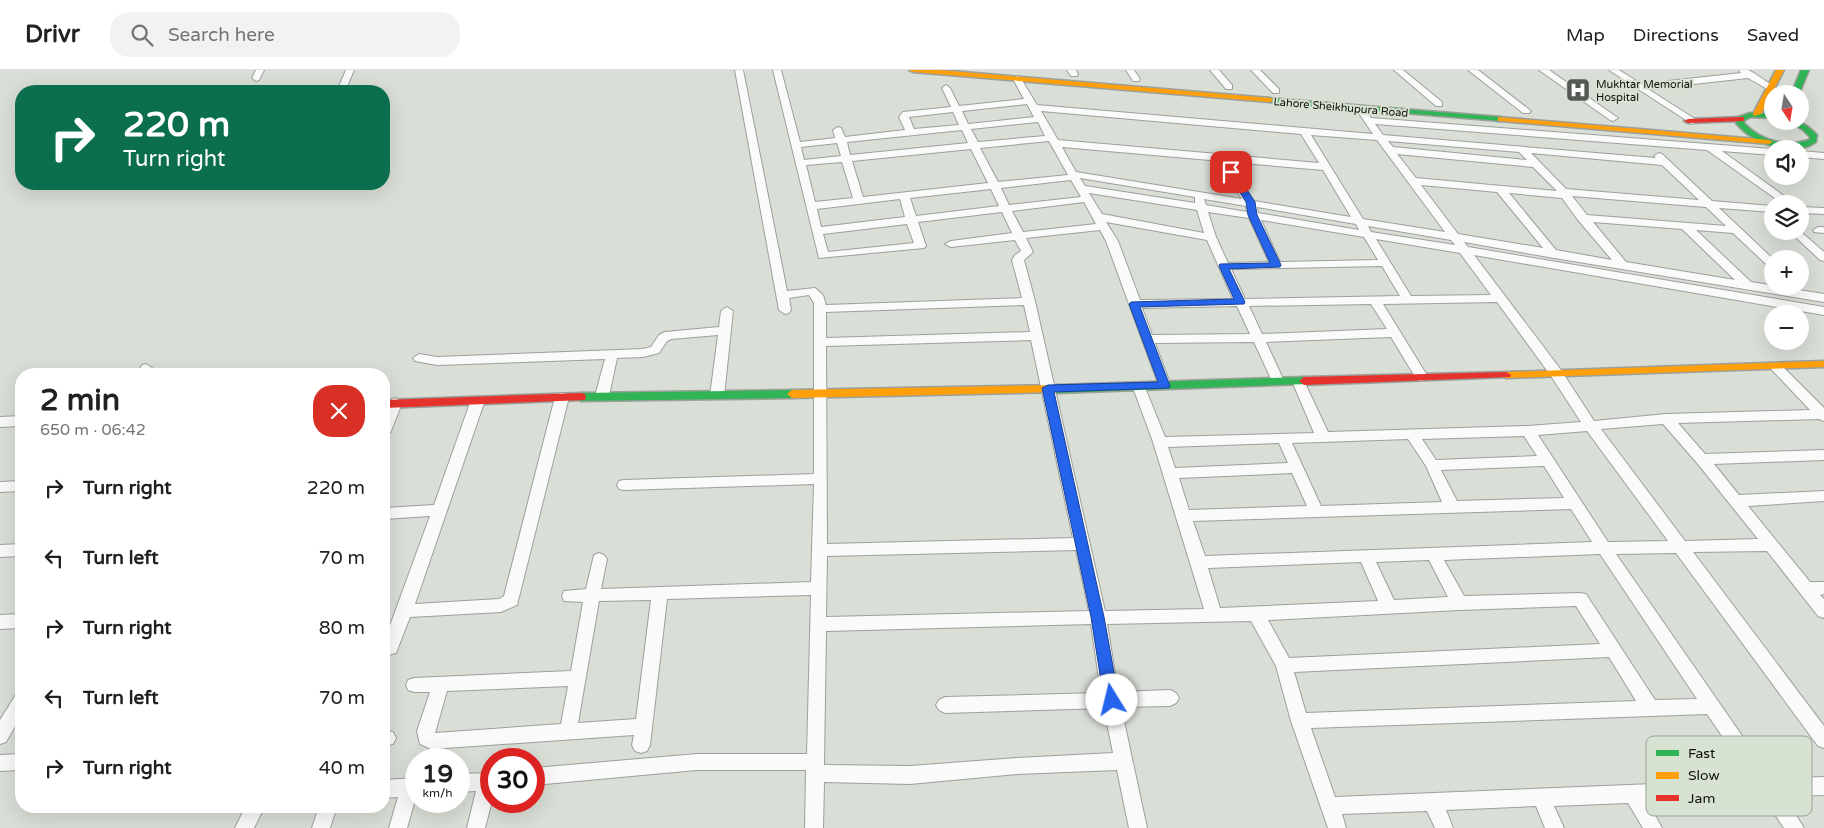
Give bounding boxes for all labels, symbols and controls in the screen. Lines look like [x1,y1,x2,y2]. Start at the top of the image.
search box [110,12,460,57]
text: Drivr [25,20,80,49]
icon: search [128,21,156,49]
text: Search here [168,24,275,46]
text: Map [1566,24,1605,46]
text: Directions [1633,24,1719,46]
text: Saved [1747,24,1799,46]
hospital icon: Mukhtar Memorial Hospital [1565,77,1591,103]
place label: Mukhtar Memorial Hospital [1596,78,1693,104]
north arrow [1764,85,1809,130]
map controls [1764,85,1809,350]
street label: Lahore Sheikhupura Road [1273,95,1409,120]
text: 220 m [123,104,230,146]
icon: right [40,105,105,170]
button: sound [1764,140,1809,185]
text: Turn right [123,146,225,172]
pin [1210,151,1252,193]
icon: arrive [1217,158,1245,186]
button: layers [1764,195,1809,240]
button: + [1764,250,1809,295]
button: − [1764,305,1809,350]
text: 2 min [40,382,120,419]
button: close [313,385,365,437]
text: 650 m · 06:42 [40,420,146,440]
icon: right [40,474,68,502]
text: Turn right [83,477,171,499]
text: 220 m [307,477,365,499]
icon: left [40,544,68,572]
text: Turn left [83,547,159,569]
text: 70 m [319,547,365,569]
icon: right [40,614,68,642]
text: Turn right [83,617,171,639]
text: 80 m [319,617,365,639]
position arrow [1085,673,1137,725]
icon: left [40,684,68,712]
text: Turn left [83,687,159,709]
text: 70 m [319,687,365,709]
legend [1646,736,1812,816]
text: Fast [1688,745,1716,762]
speed limit sign: 30 [480,748,545,813]
icon: right [40,754,68,782]
text: Turn right [83,757,171,779]
text: 40 m [319,757,365,779]
text: 19 [422,759,453,789]
text: Slow [1688,767,1720,784]
text: km/h [422,786,453,800]
text: Jam [1688,790,1715,807]

